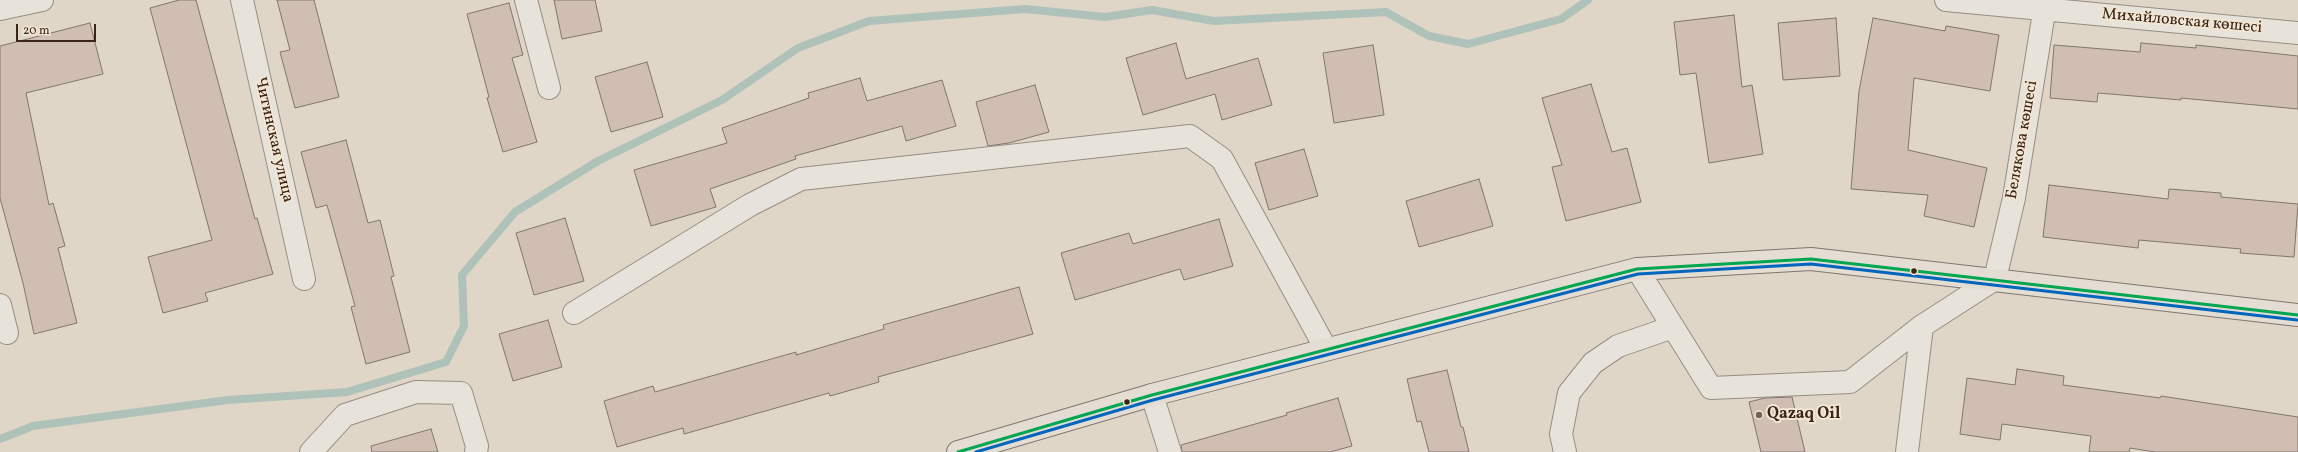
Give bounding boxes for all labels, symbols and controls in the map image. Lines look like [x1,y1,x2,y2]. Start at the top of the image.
street label: Михайловская көшесі [2101,5,2263,39]
scale bar [18,16,98,42]
text: 20 m [23,23,50,39]
street label: Читинская улица [249,75,297,205]
street label: Белякова көшесі [2003,79,2043,201]
unlabelled marker [1909,266,1919,276]
unlabelled marker [1122,397,1132,407]
place label: Qazaq Oil [1767,405,1840,425]
marker: Qazaq Oil [1754,410,1764,420]

